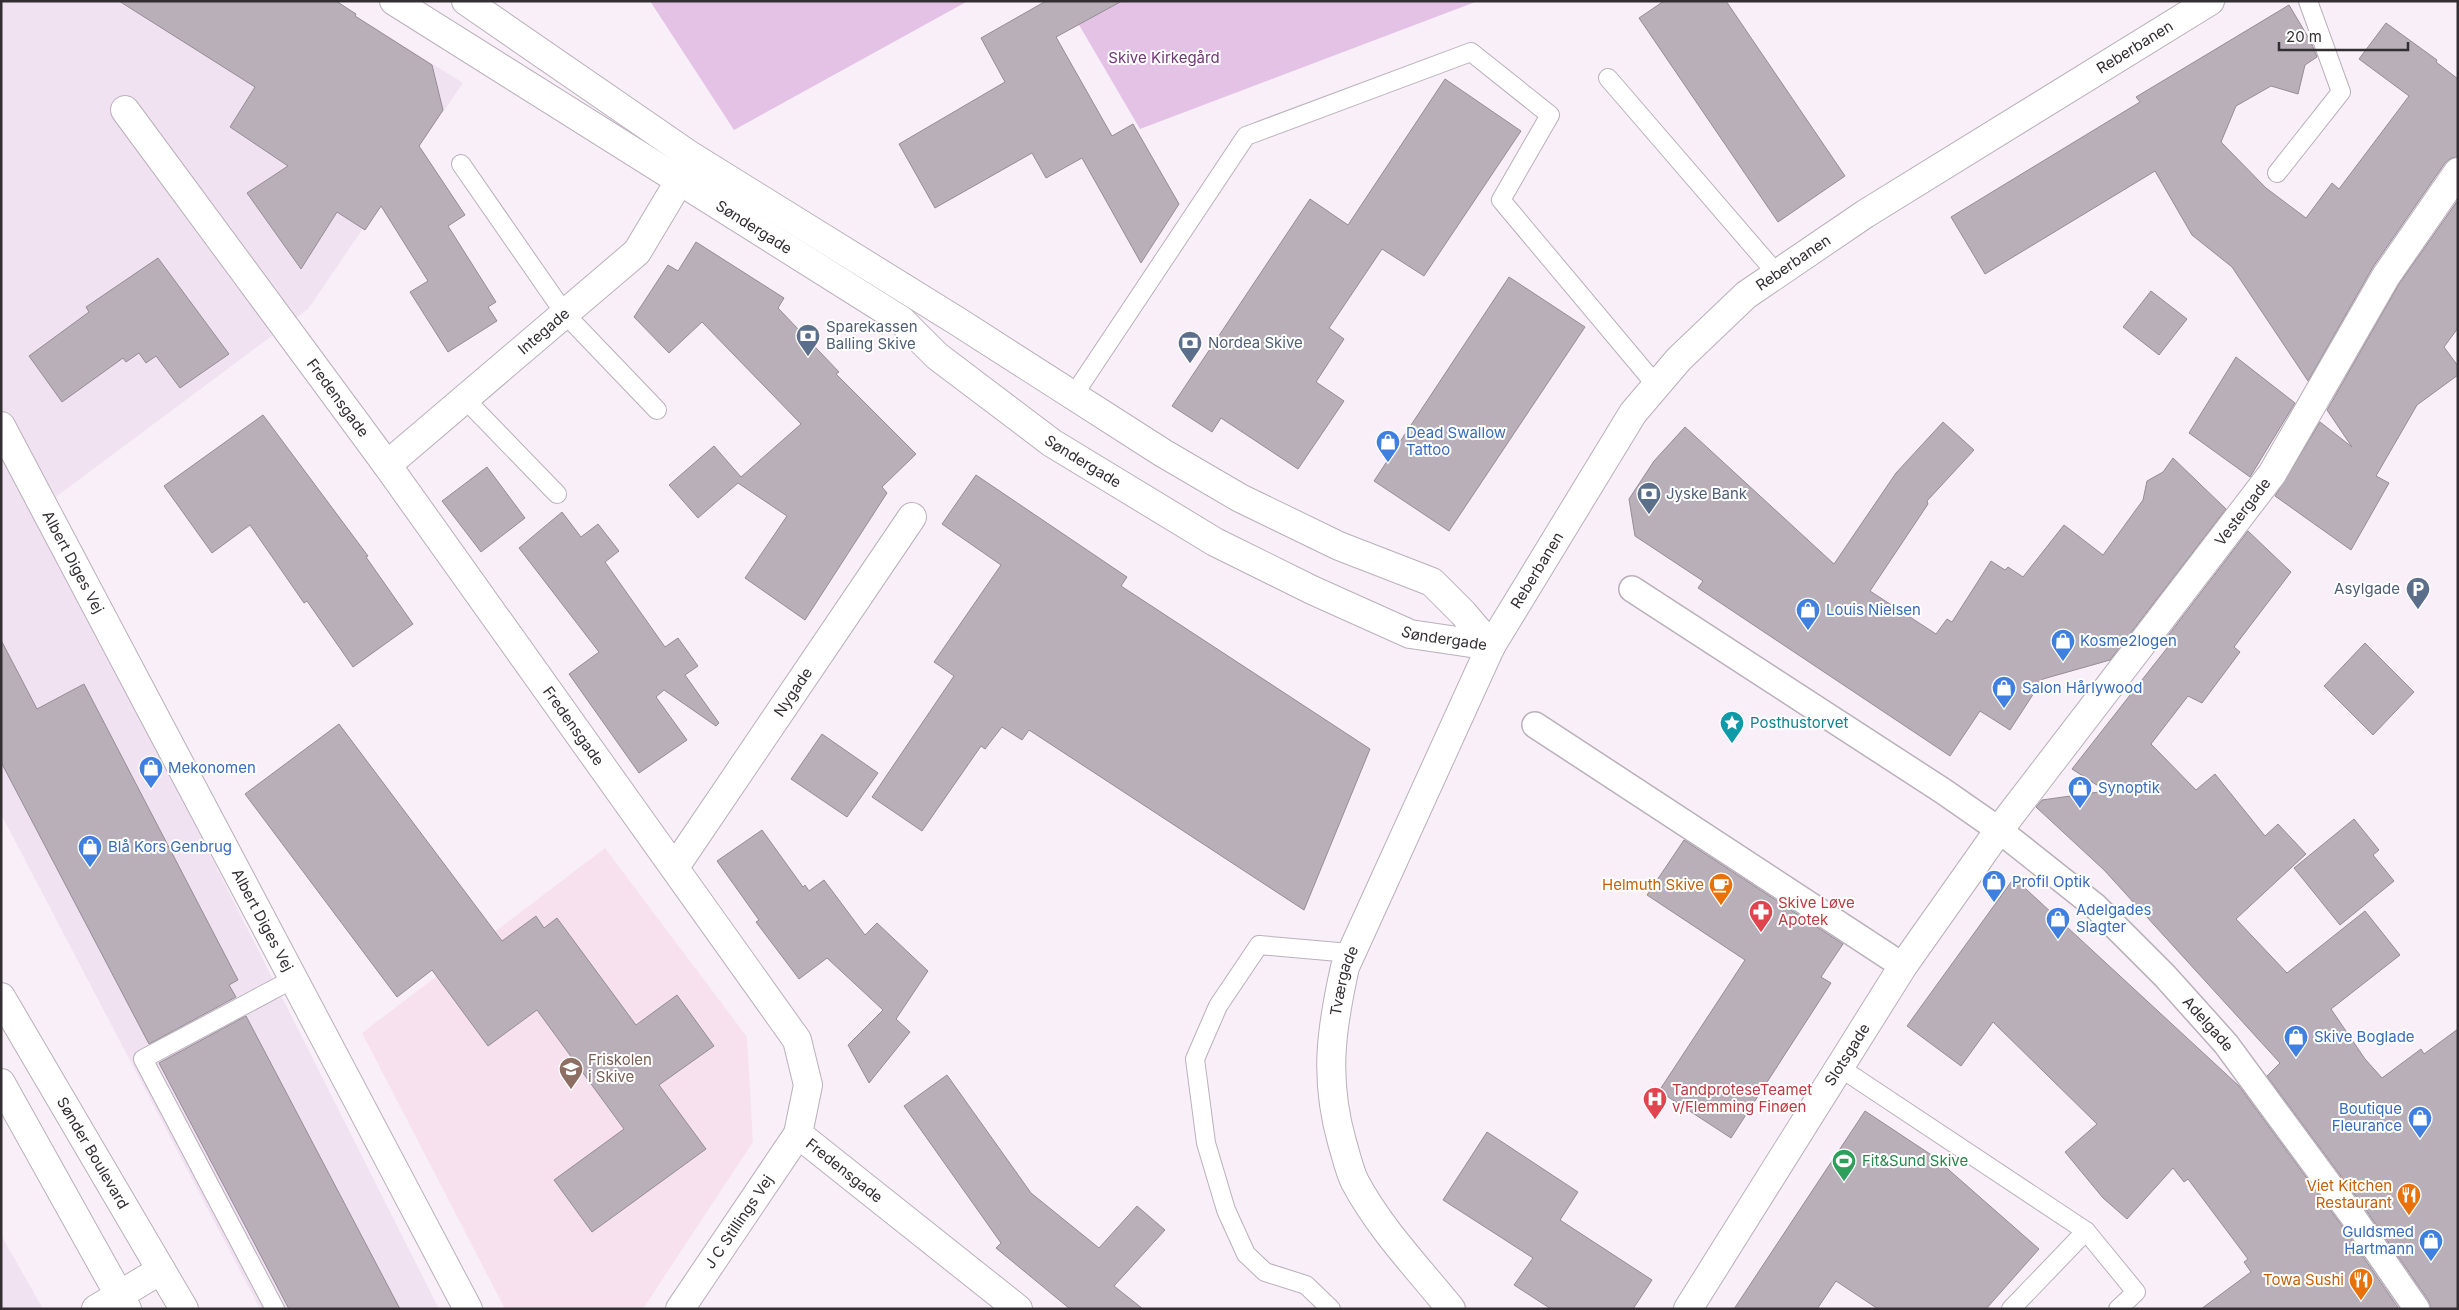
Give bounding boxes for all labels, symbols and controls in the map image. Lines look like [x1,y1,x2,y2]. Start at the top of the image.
street label: Reberbanen [2093,16,2176,78]
scale bar [2279,20,2408,52]
text: 20 m [2286,27,2322,46]
park label: Skive Kirkegård [1108,48,1220,67]
street label: Søndergade [712,196,796,258]
street label: Reberbanen [1752,230,1834,295]
street label: Integade [514,304,573,358]
place label: Sparekassen Balling Skive [826,317,918,353]
bank icon: Sparekassen Balling Skive [795,323,821,357]
bank icon: Nordea Skive [1177,330,1203,364]
place label: Nordea Skive [1208,333,1303,352]
street label: Fredensgade [303,355,373,441]
place label: Dead Swallow Tattoo [1406,423,1506,459]
shop icon: Dead Swallow Tattoo [1375,429,1401,463]
street label: Søndergade [1041,431,1125,492]
street label: Vestergade [2210,474,2275,550]
bank icon: Jyske Bank [1636,481,1662,515]
place label: Jyske Bank [1666,484,1748,503]
street label: Albert Diges Vej [39,507,108,617]
street label: Reberbanen [1506,528,1567,612]
parking icon: Asylgade [2405,576,2431,610]
place label: Asylgade [2334,579,2400,598]
shop icon: Louis Nielsen [1795,597,1821,631]
place label: Louis Nielsen [1826,600,1921,619]
street label: Søndergade [1398,621,1488,654]
shop icon: Kosme2logen [2050,628,2076,662]
place label: Kosme2logen [2080,631,2177,650]
street label: Nygade [770,664,816,720]
shop icon: Salon Hårlywood [1991,675,2017,709]
place label: Salon Hårlywood [2022,678,2143,697]
street label: Fredensgade [539,683,608,769]
place icon: Posthustorvet [1719,710,1745,744]
place label: Posthustorvet [1750,713,1848,732]
shop icon: Mekonomen [138,755,164,789]
place label: Mekonomen [168,758,256,777]
shop icon: Synoptik [2067,775,2093,809]
place label: Synoptik [2098,778,2161,797]
shop icon: Blå Kors Genbrug [77,834,103,868]
place label: Blå Kors Genbrug [108,837,232,856]
street label: Albert Diges Vej [228,865,298,975]
shop icon: Profil Optik [1981,869,2007,903]
cafe icon: Helmuth Skive [1708,872,1734,906]
place label: Profil Optik [2012,872,2091,891]
place label: Helmuth Skive [1602,875,1704,894]
place label: Skive Løve Apotek [1778,893,1855,929]
pharmacy icon: Skive Løve Apotek [1748,899,1774,933]
place label: Adelgades Slagter [2076,900,2151,936]
shop icon: Adelgades Slagter [2045,906,2071,940]
street label: Tværgade [1326,943,1362,1017]
street label: Adelgade [2179,992,2238,1055]
street label: Slotsgade [1820,1020,1874,1089]
shop icon: Skive Boglade [2283,1024,2309,1058]
place label: Skive Boglade [2314,1027,2415,1046]
place label: Friskolen i Skive [588,1050,652,1086]
school or university icon: Friskolen i Skive [558,1056,584,1090]
place label: TandproteseTeamet v/Flemming Finøen [1672,1080,1812,1116]
hospital icon: TandproteseTeamet v/Flemming Finøen [1642,1086,1668,1120]
street label: Sønder Boulevard [53,1094,133,1212]
place label: Boutique Fleurance [2332,1099,2402,1135]
shop icon: Boutique Fleurance [2407,1105,2433,1139]
street label: Fredensgade [802,1134,887,1207]
sports icon: Fit&Sund Skive [1831,1148,1857,1182]
place label: Fit&Sund Skive [1862,1151,1968,1170]
street label: J C Stillings Vej [700,1171,777,1272]
place label: Viet Kitchen Restaurant [2306,1176,2392,1212]
restaurant icon: Viet Kitchen Restaurant [2396,1182,2422,1216]
place label: Guldsmed Hartmann [2342,1222,2414,1258]
shop icon: Guldsmed Hartmann [2418,1228,2444,1262]
restaurant icon: Towa Sushi [2348,1267,2374,1301]
place label: Towa Sushi [2263,1270,2344,1289]

